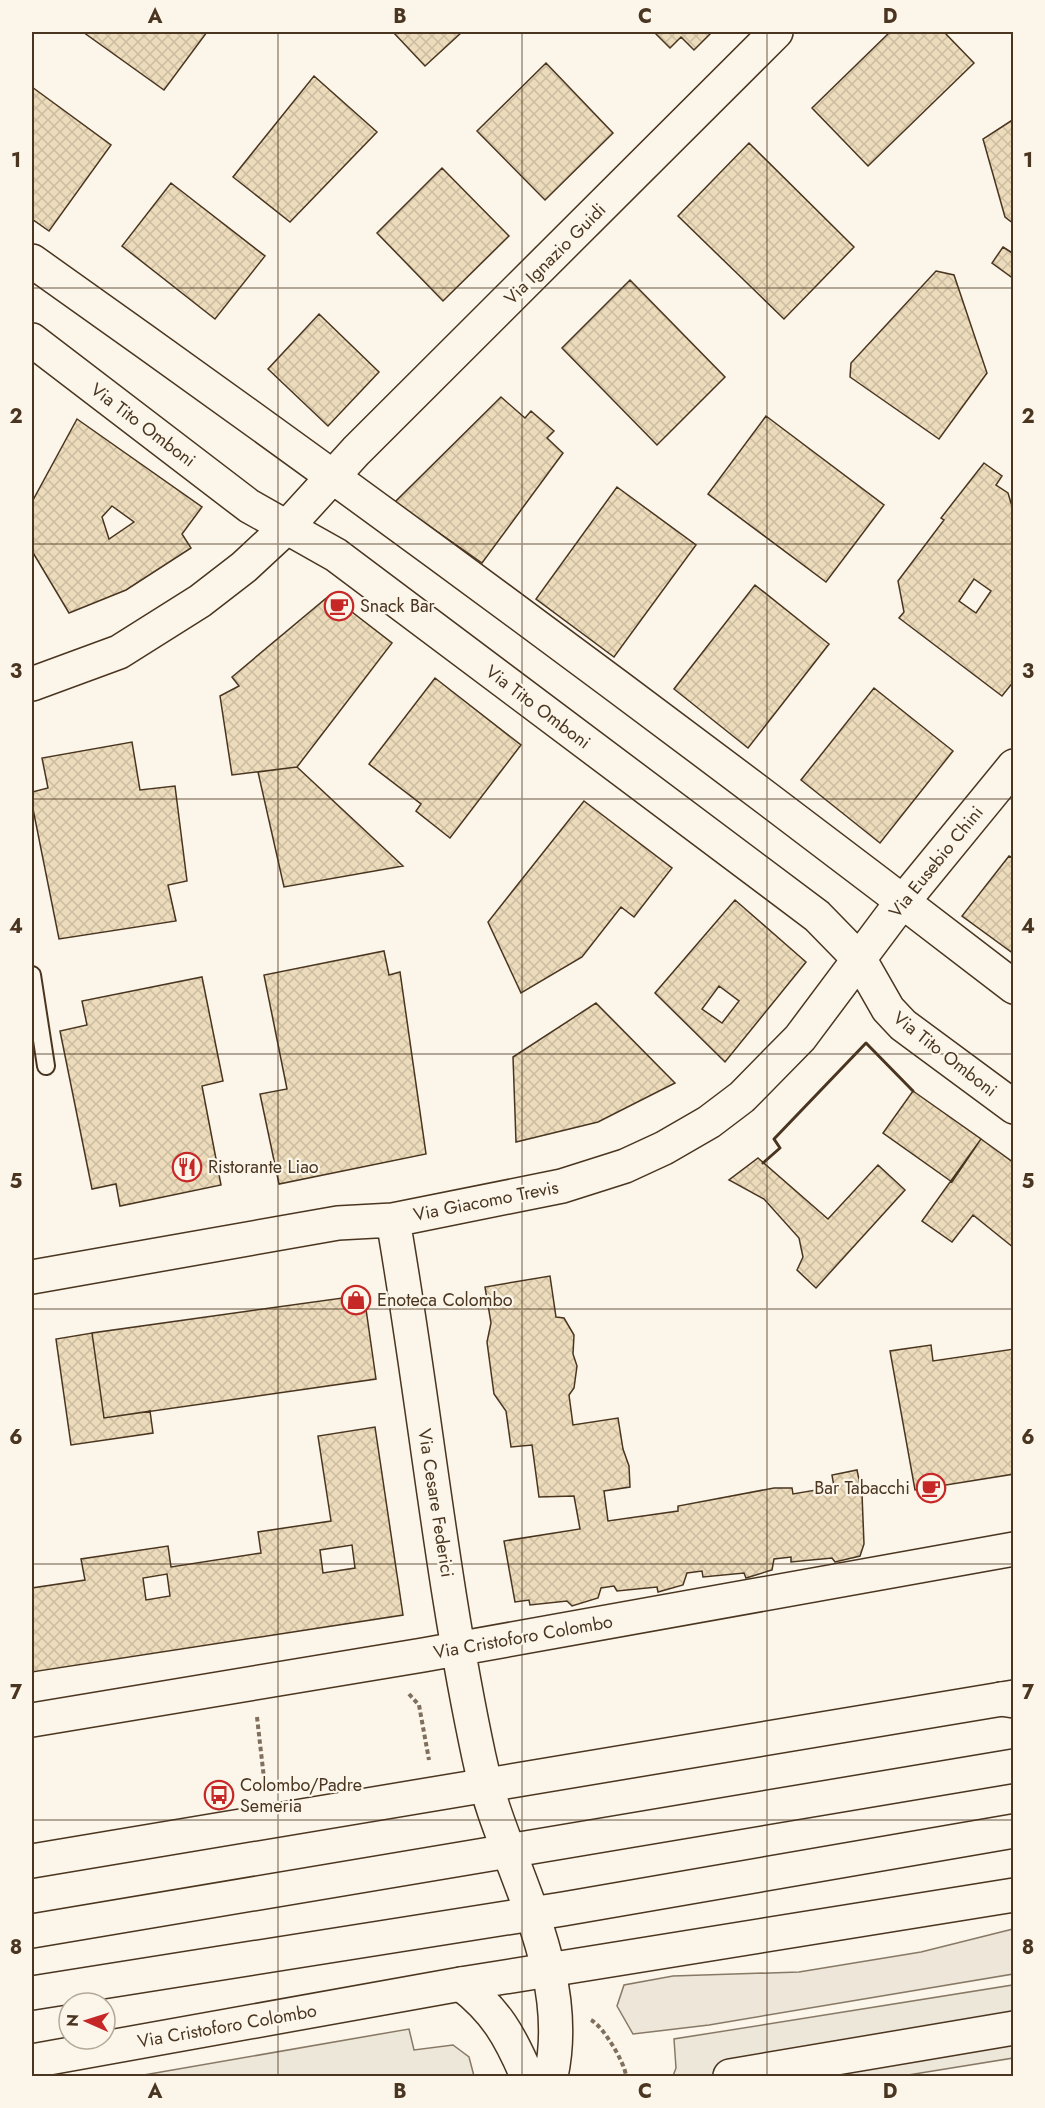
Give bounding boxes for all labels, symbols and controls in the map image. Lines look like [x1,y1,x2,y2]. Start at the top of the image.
text: A [147,2,163,31]
text: B [393,2,407,31]
text: C [638,2,652,31]
text: D [883,2,897,31]
text: 1 [11,146,21,175]
text: 1 [1023,146,1033,175]
street label: Via Ignazio Guidi [498,197,612,311]
street label: Via Tito Omboni [85,377,201,473]
text: 2 [9,402,23,431]
text: 2 [1021,402,1035,431]
cafe icon: Snack Bar [323,590,355,622]
place label: Snack Bar [360,593,436,619]
text: 3 [10,657,22,686]
text: 3 [1022,657,1034,686]
street label: Via Tito Omboni [480,659,596,755]
street label: Via Eusebio Chini [883,800,989,924]
text: 4 [9,912,23,941]
text: 4 [1021,912,1035,941]
street label: Via Tito Omboni [887,1005,1003,1103]
restaurant icon: Ristorante Liao [171,1151,203,1183]
place label: Ristorante Liao [208,1154,319,1180]
text: 5 [10,1167,23,1196]
text: 5 [1022,1167,1035,1196]
street label: Via Giacomo Trevis [411,1174,561,1228]
shop icon: Enoteca Colombo [340,1284,372,1316]
place label: Enoteca Colombo [377,1287,513,1313]
text: 6 [9,1423,23,1452]
text: 6 [1021,1423,1035,1452]
street label: Via Cesare Federici [411,1427,461,1579]
cafe icon: Bar Tabacchi [915,1472,947,1504]
place label: Bar Tabacchi [814,1475,910,1501]
street label: Via Cristoforo Colombo [431,1608,615,1666]
text: 7 [10,1678,23,1707]
text: 7 [1022,1678,1035,1707]
place label: Colombo/Padre Semeria [240,1772,362,1819]
bus stop icon: Colombo/Padre Semeria [203,1779,235,1811]
text: 8 [10,1933,22,1962]
text: 8 [1022,1933,1034,1962]
north arrow [57,1991,117,2051]
street label: Via Cristoforo Colombo [135,1997,319,2055]
text: N [61,2013,84,2027]
text: A [147,2077,163,2106]
text: B [393,2077,407,2106]
text: C [638,2077,652,2106]
text: D [883,2077,897,2106]

